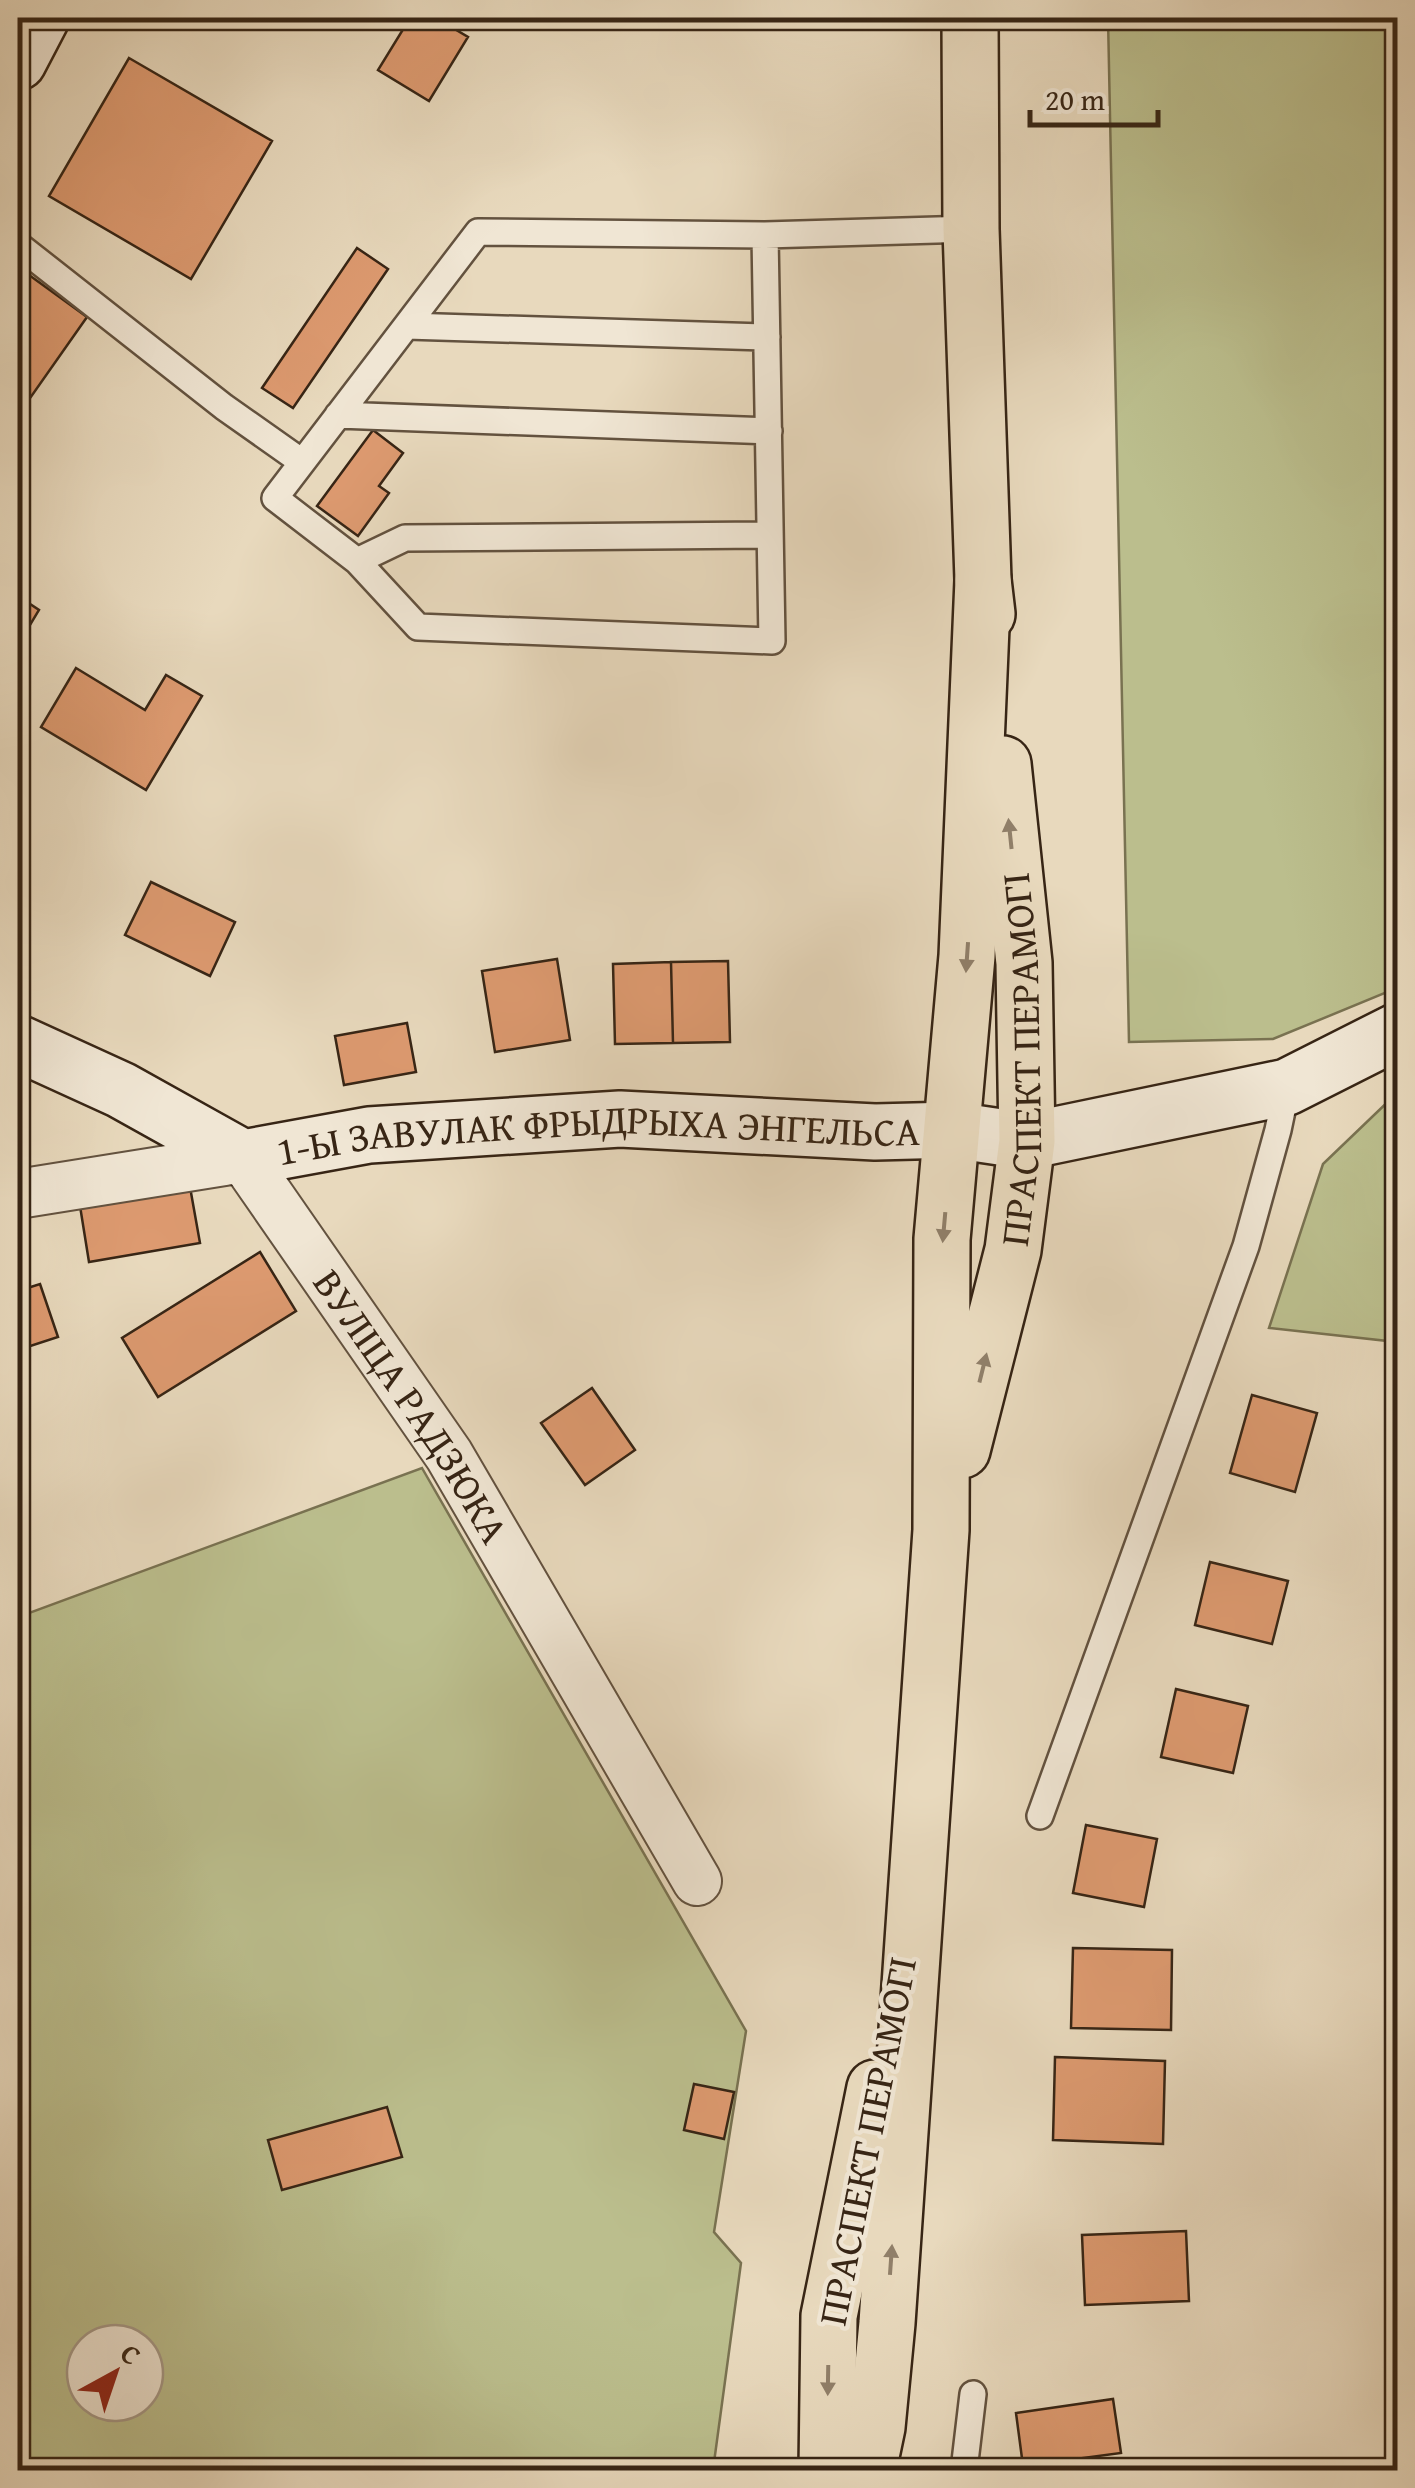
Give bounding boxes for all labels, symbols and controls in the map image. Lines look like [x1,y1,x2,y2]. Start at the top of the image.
scale bar [1030,65,1158,127]
text: 20 m [1045,77,1105,121]
one-way arrow [1002,818,1018,850]
street label: ПРАСПЕКТ ПЕРАМОГІ [984,870,1056,1249]
one-way arrow [959,941,975,973]
street label: 1-Ы ЗАВУЛАК ФРЫДРЫХА ЭНГЕЛЬСА [272,1089,920,1180]
one-way arrow [935,1212,951,1243]
street label: ВУЛІЦА РАДЗЮКА [299,1257,524,1554]
one-way arrow [976,1352,991,1383]
street label: ПРАСПЕКТ ПЕРАМОГІ [802,1952,931,2330]
one-way arrow [884,2244,900,2275]
north arrow [65,2323,165,2423]
text: С [112,2333,151,2374]
one-way arrow [820,2365,836,2397]

